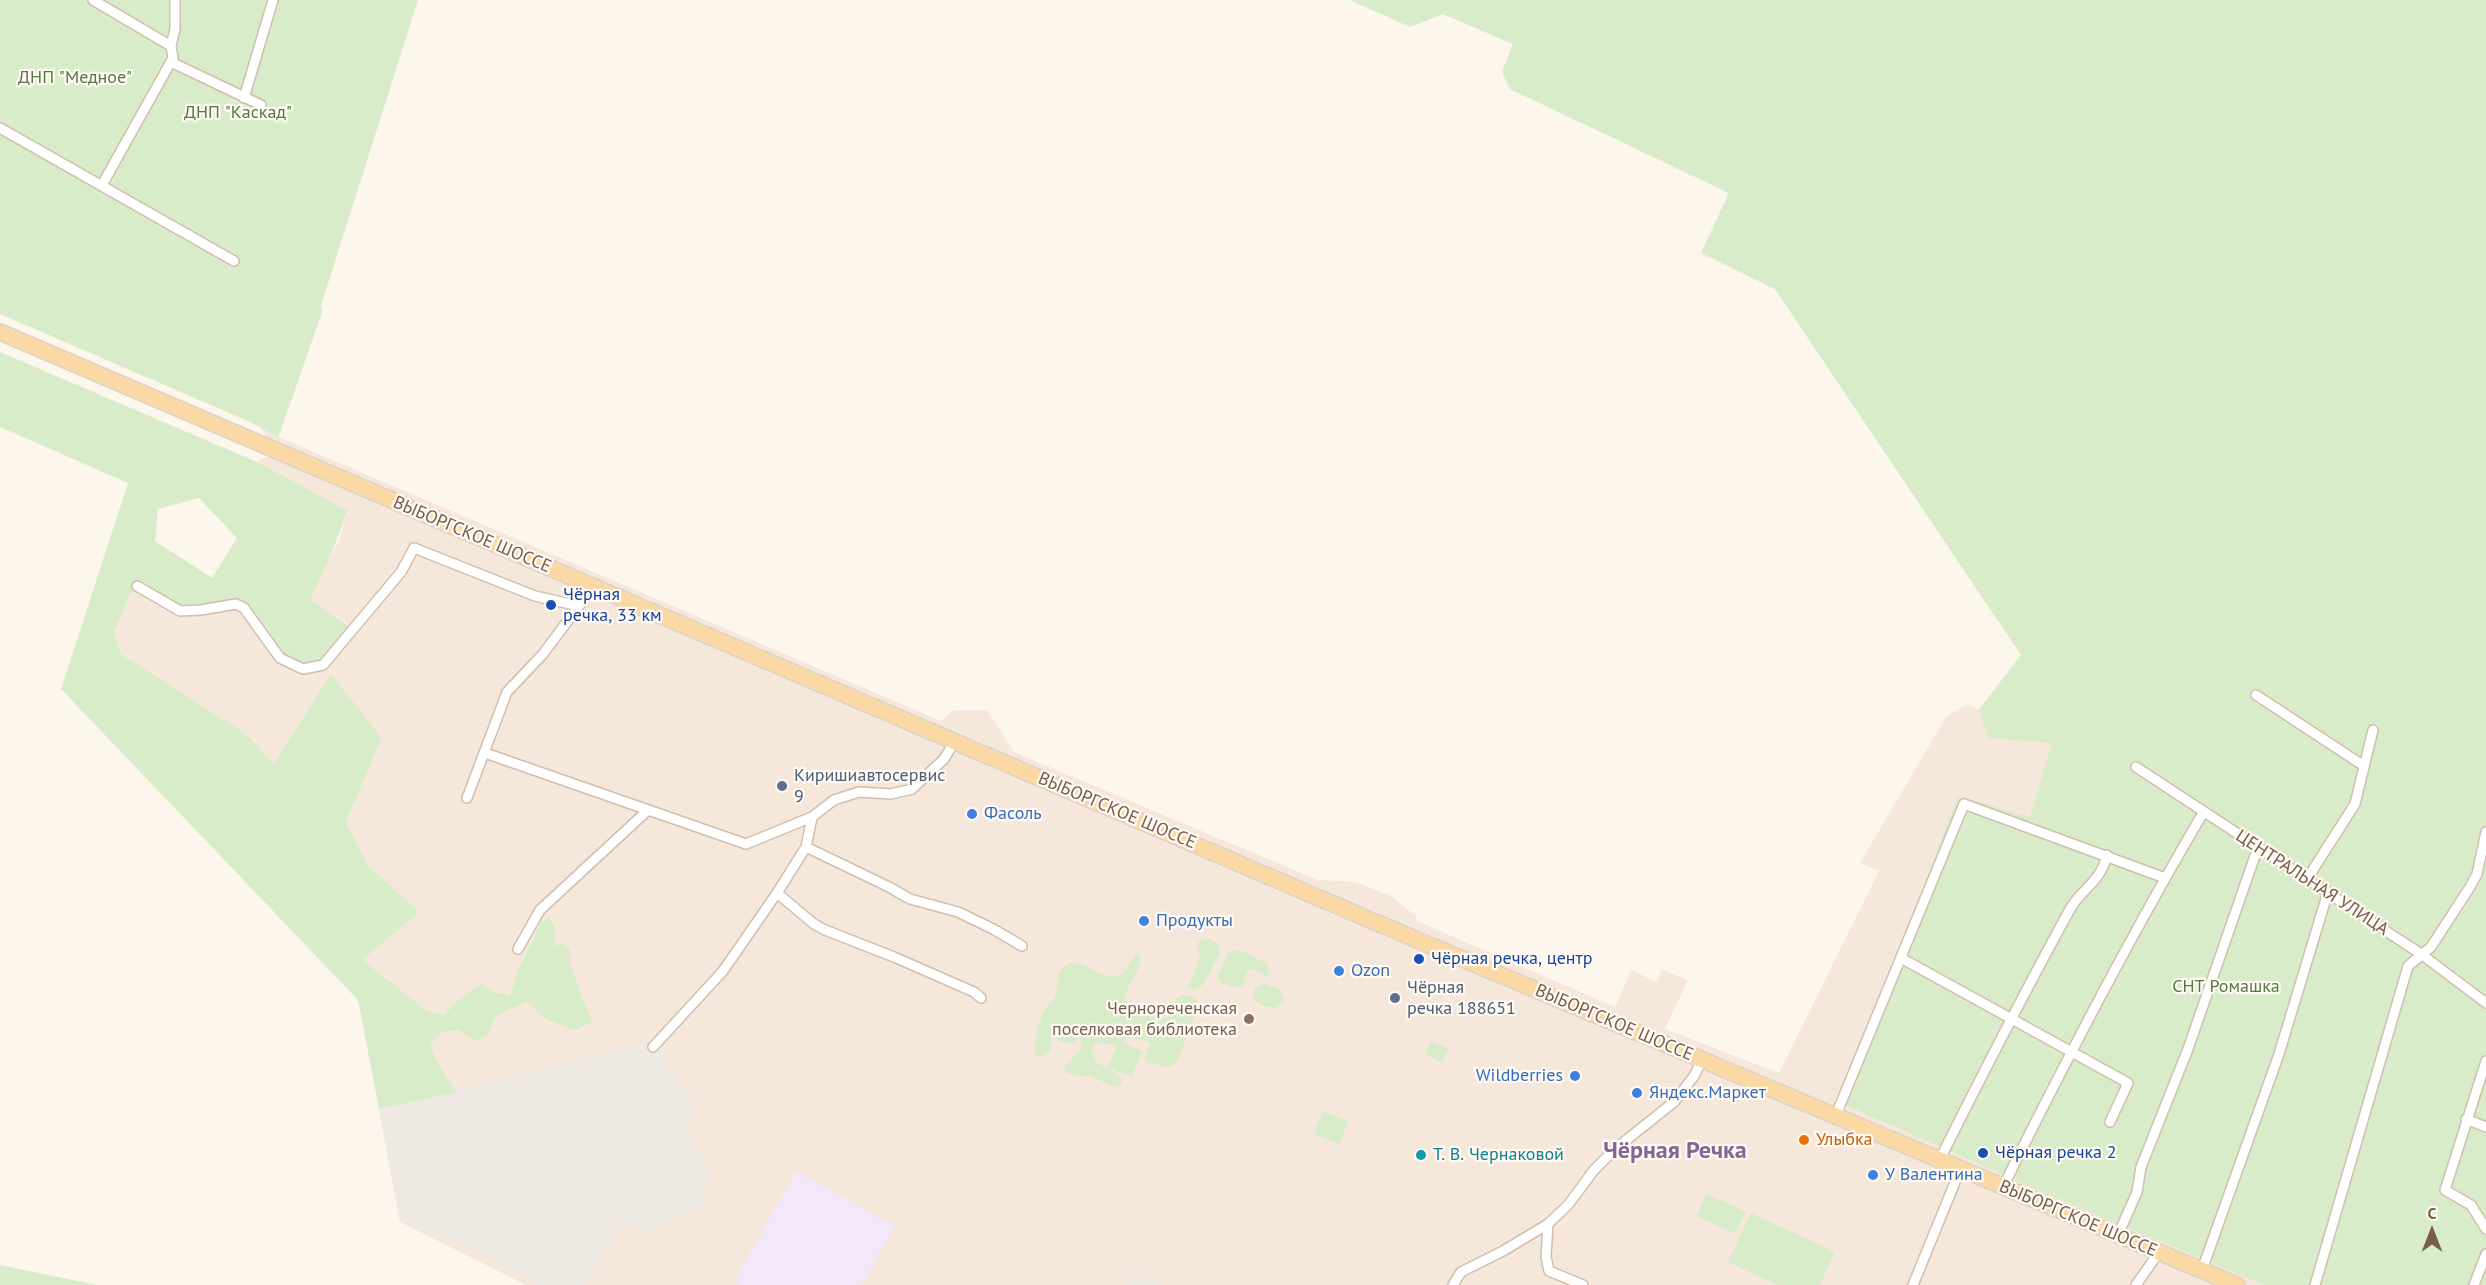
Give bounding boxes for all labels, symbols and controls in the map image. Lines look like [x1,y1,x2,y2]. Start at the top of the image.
park label: ДНП "Медное" [18,67,132,89]
park label: ДНП "Каскад" [184,102,292,124]
street label: ВЫБОРГСКОЕ ШОССЕ [390,492,554,578]
place label: Чёрная речка, 33 км [563,584,662,626]
marker: Чёрная речка, 33 км [544,598,558,612]
place label: Киришиавтосервис 9 [794,765,945,808]
street label: ВЫБОРГСКОЕ ШОССЕ [1035,768,1199,854]
marker: Киришиавтосервис 9 [775,779,789,793]
place label: Фасоль [984,803,1042,825]
marker: Фасоль [965,807,979,821]
street label: ЦЕНТРАЛЬНАЯ УЛИЦА [2231,825,2393,941]
place label: Продукты [1156,910,1233,932]
marker: Продукты [1137,914,1151,928]
place label: Чёрная речка, центр [1431,948,1592,970]
marker: Чёрная речка, центр [1412,952,1426,966]
place label: Ozon [1351,960,1390,982]
marker: Ozon [1332,964,1346,978]
park label: СНТ Ромашка [2172,976,2280,998]
place label: Чёрная речка 188651 [1407,977,1516,1020]
street label: ВЫБОРГСКОЕ ШОССЕ [1532,980,1696,1066]
marker: Чёрная речка 188651 [1388,991,1402,1005]
place label: Чернореченская поселковая библиотека [1052,998,1237,1040]
marker: Чернореченская поселковая библиотека [1242,1012,1256,1026]
place label: Wildberries [1476,1065,1563,1087]
marker: Wildberries [1568,1069,1582,1083]
place label: Яндекс.Маркет [1649,1082,1766,1104]
marker: Яндекс.Маркет [1630,1086,1644,1100]
place label: Улыбка [1816,1129,1872,1151]
marker: Улыбка [1797,1133,1811,1147]
district label: Чёрная Речка [1603,1137,1747,1165]
place label: Чёрная речка 2 [1995,1142,2117,1164]
place label: Т. В. Чернаковой [1433,1144,1564,1166]
marker: Чёрная речка 2 [1976,1146,1990,1160]
marker: Т. В. Чернаковой [1414,1148,1428,1162]
place label: У Валентина [1885,1164,1983,1186]
marker: У Валентина [1866,1168,1880,1182]
street label: ВЫБОРГСКОЕ ШОССЕ [1996,1176,2160,1262]
north arrow [2402,1201,2462,1261]
text: С [2428,1203,2436,1223]

